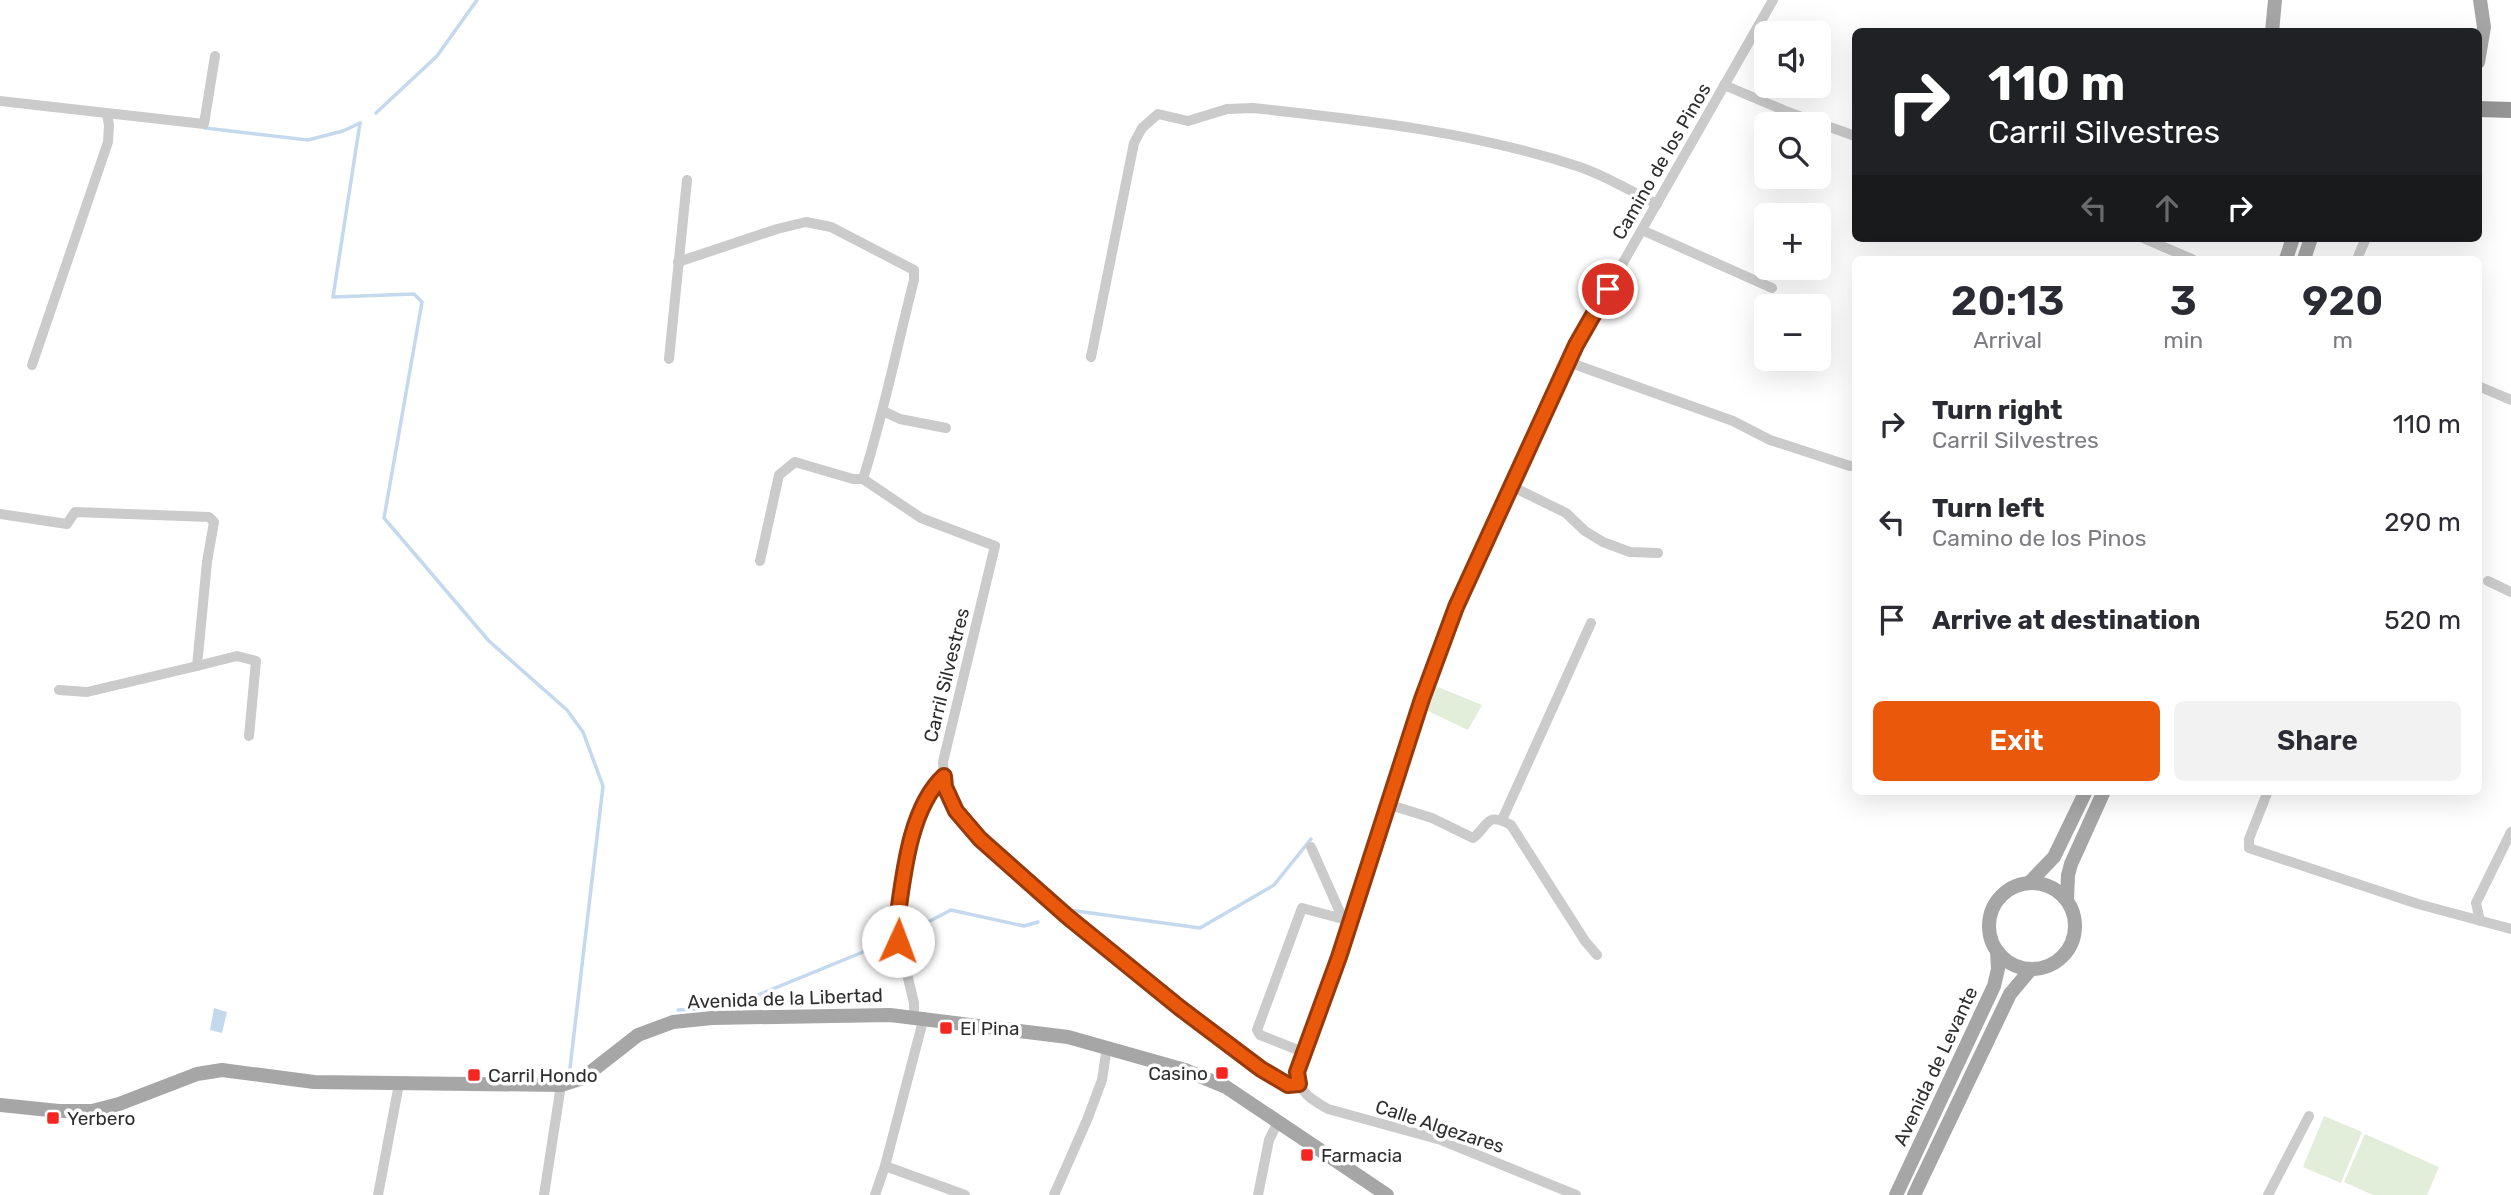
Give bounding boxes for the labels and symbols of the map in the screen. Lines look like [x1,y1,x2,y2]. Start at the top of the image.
street label: Camino de los Pinos [1607,79,1716,244]
pin [1578,259,1638,319]
street label: Carril Silvestres [919,605,974,745]
position arrow [861,904,935,978]
street label: Avenida de Levante [1888,983,1982,1149]
street label: Avenida de la Libertad [687,984,883,1013]
place label: El Pina [960,1017,1020,1040]
marker: El Pina [938,1020,954,1036]
place label: Casino [1148,1062,1208,1085]
place label: Carril Hondo [488,1064,598,1087]
marker: Casino [1214,1065,1230,1081]
marker: Carril Hondo [466,1067,482,1083]
street label: Calle Algezares [1373,1095,1507,1158]
place label: Yerbero [67,1107,135,1130]
marker: Yerbero [45,1110,61,1126]
place label: Farmacia [1321,1144,1402,1167]
marker: Farmacia [1299,1147,1315,1163]

